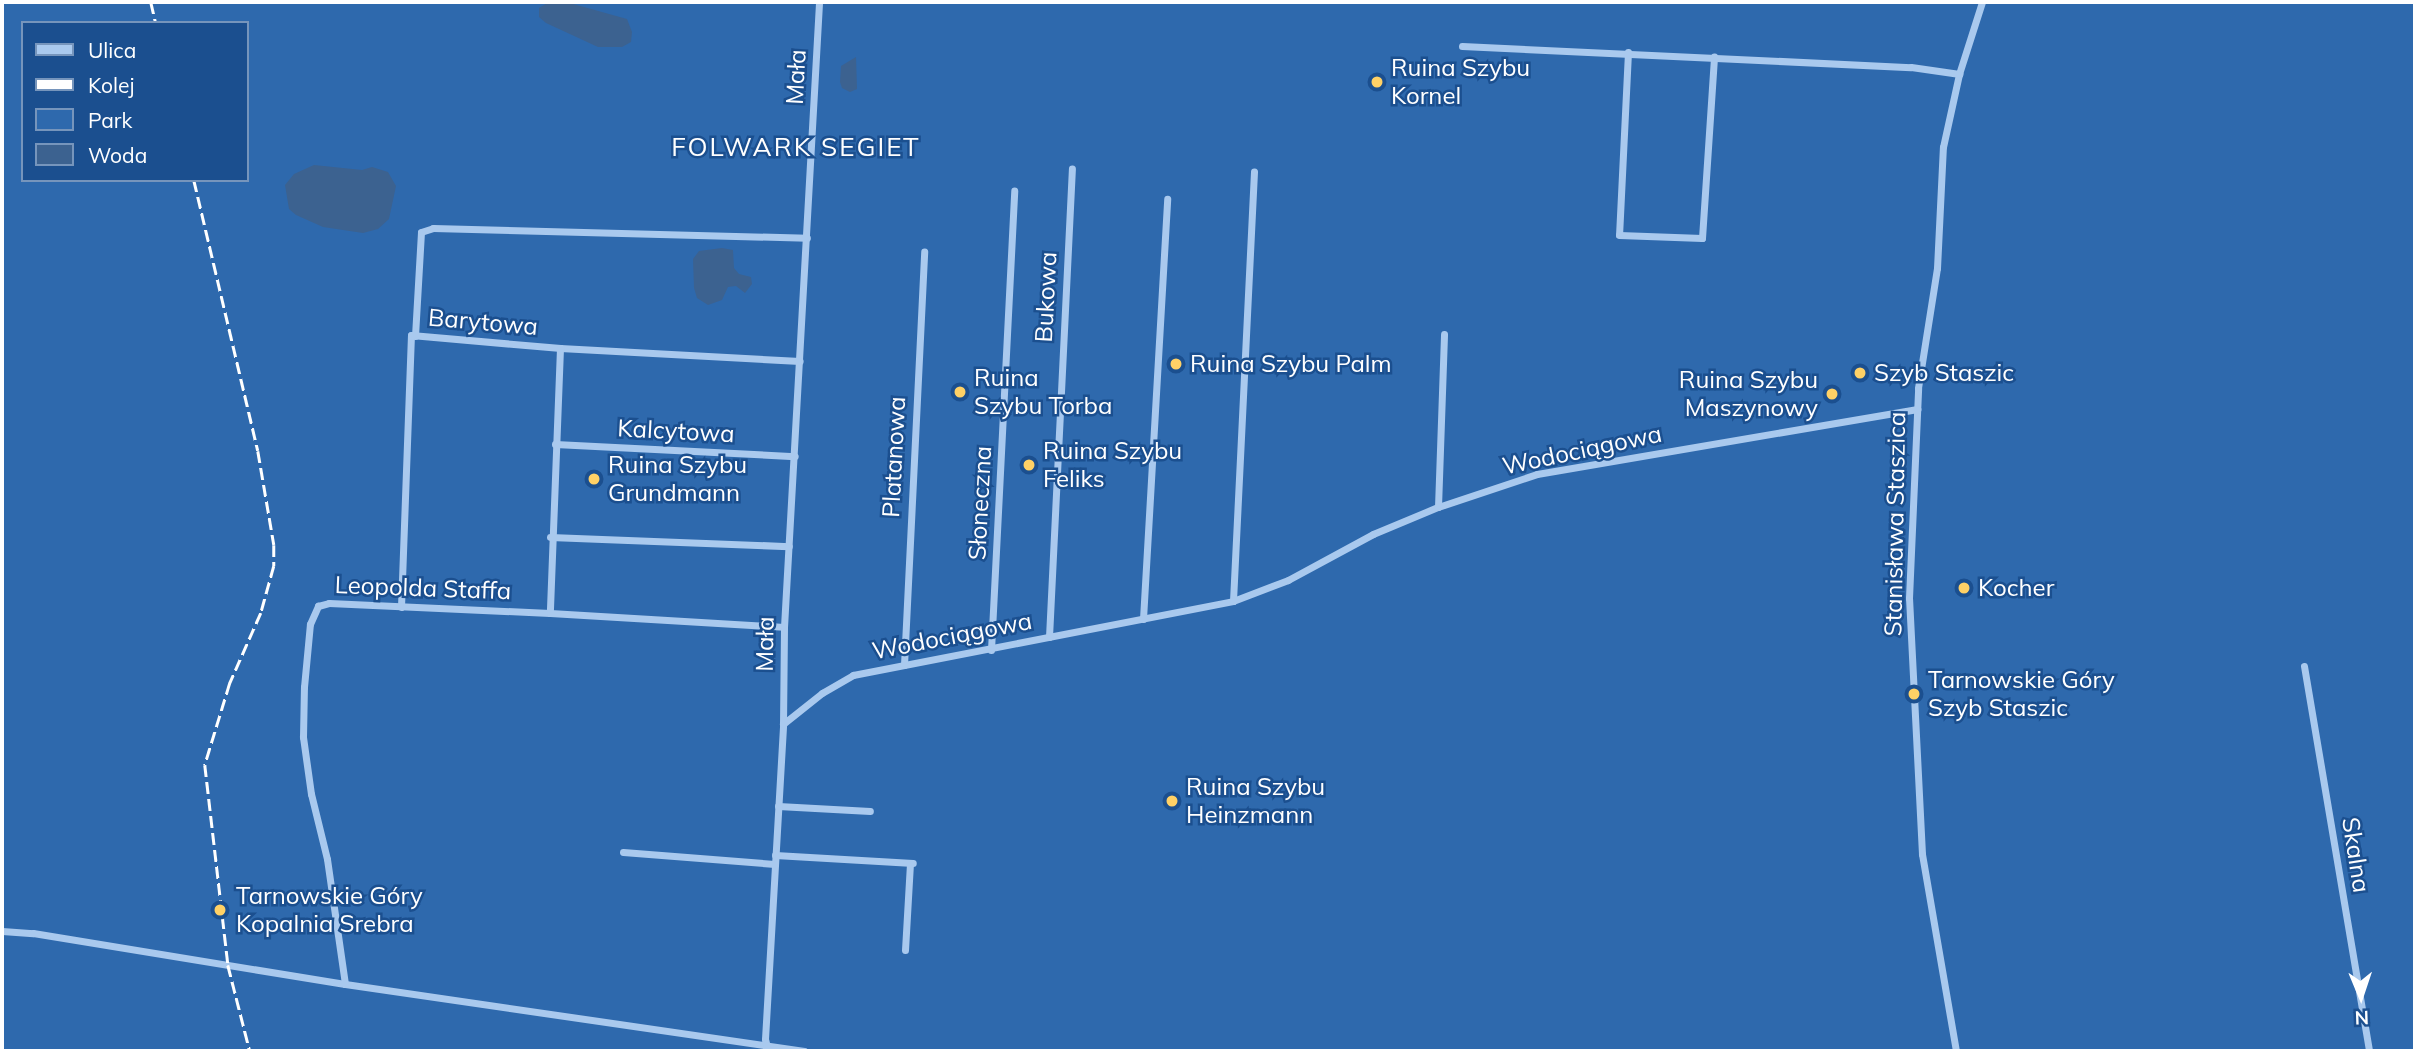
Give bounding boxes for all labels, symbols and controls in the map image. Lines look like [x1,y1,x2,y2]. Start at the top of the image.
legend [21,21,248,182]
text: Ulica [88,37,136,63]
street label: Mała [780,49,812,105]
place label: Ruina Szybu Kornel [1391,54,1530,110]
text: Kolej [88,72,135,98]
marker: Ruina Szybu Kornel [1369,74,1385,90]
text: Park [88,107,132,133]
district label: FOLWARK SEGIET [673,131,919,163]
text: Woda [88,142,147,168]
street label: Bukowa [1029,251,1063,343]
street label: Barytowa [427,303,539,341]
place label: Ruina Szybu Palm [1190,350,1392,378]
marker: Ruina Szybu Palm [1168,356,1184,372]
place label: Szyb Staszic [1874,359,2014,387]
place label: Ruina Szybu Torba [974,364,1112,420]
marker: Szyb Staszic [1852,365,1868,381]
place label: Ruina Szybu Maszynowy [1679,366,1818,422]
marker: Ruina Szybu Torba [952,384,968,400]
marker: Ruina Szybu Maszynowy [1824,386,1840,402]
street label: Platanowa [876,396,912,518]
street label: Stanisława Staszica [1879,412,1911,636]
street label: Kalcytowa [617,414,735,448]
street label: Wodociągowa [1500,419,1664,481]
place label: Ruina Szybu Feliks [1043,437,1182,493]
street label: Słoneczna [963,445,997,561]
place label: Ruina Szybu Grundmann [608,451,747,507]
marker: Ruina Szybu Feliks [1021,457,1037,473]
marker: Ruina Szybu Grundmann [586,471,602,487]
street label: Leopolda Staffa [334,571,512,605]
place label: Kocher [1978,574,2054,602]
marker: Kocher [1956,580,1972,596]
street label: Wodociągowa [870,606,1034,666]
street label: Mała [750,616,780,672]
place label: Tarnowskie Góry Szyb Staszic [1928,666,2115,722]
marker: Tarnowskie Góry Szyb Staszic [1906,686,1922,702]
place label: Ruina Szybu Heinzmann [1186,773,1325,829]
marker: Ruina Szybu Heinzmann [1164,793,1180,809]
street label: Skalna [2336,815,2376,895]
place label: Tarnowskie Góry Kopalnia Srebra [236,882,423,938]
marker: Tarnowskie Góry Kopalnia Srebra [210,900,230,920]
north arrow [2326,962,2396,1032]
text: N [2354,1006,2369,1030]

